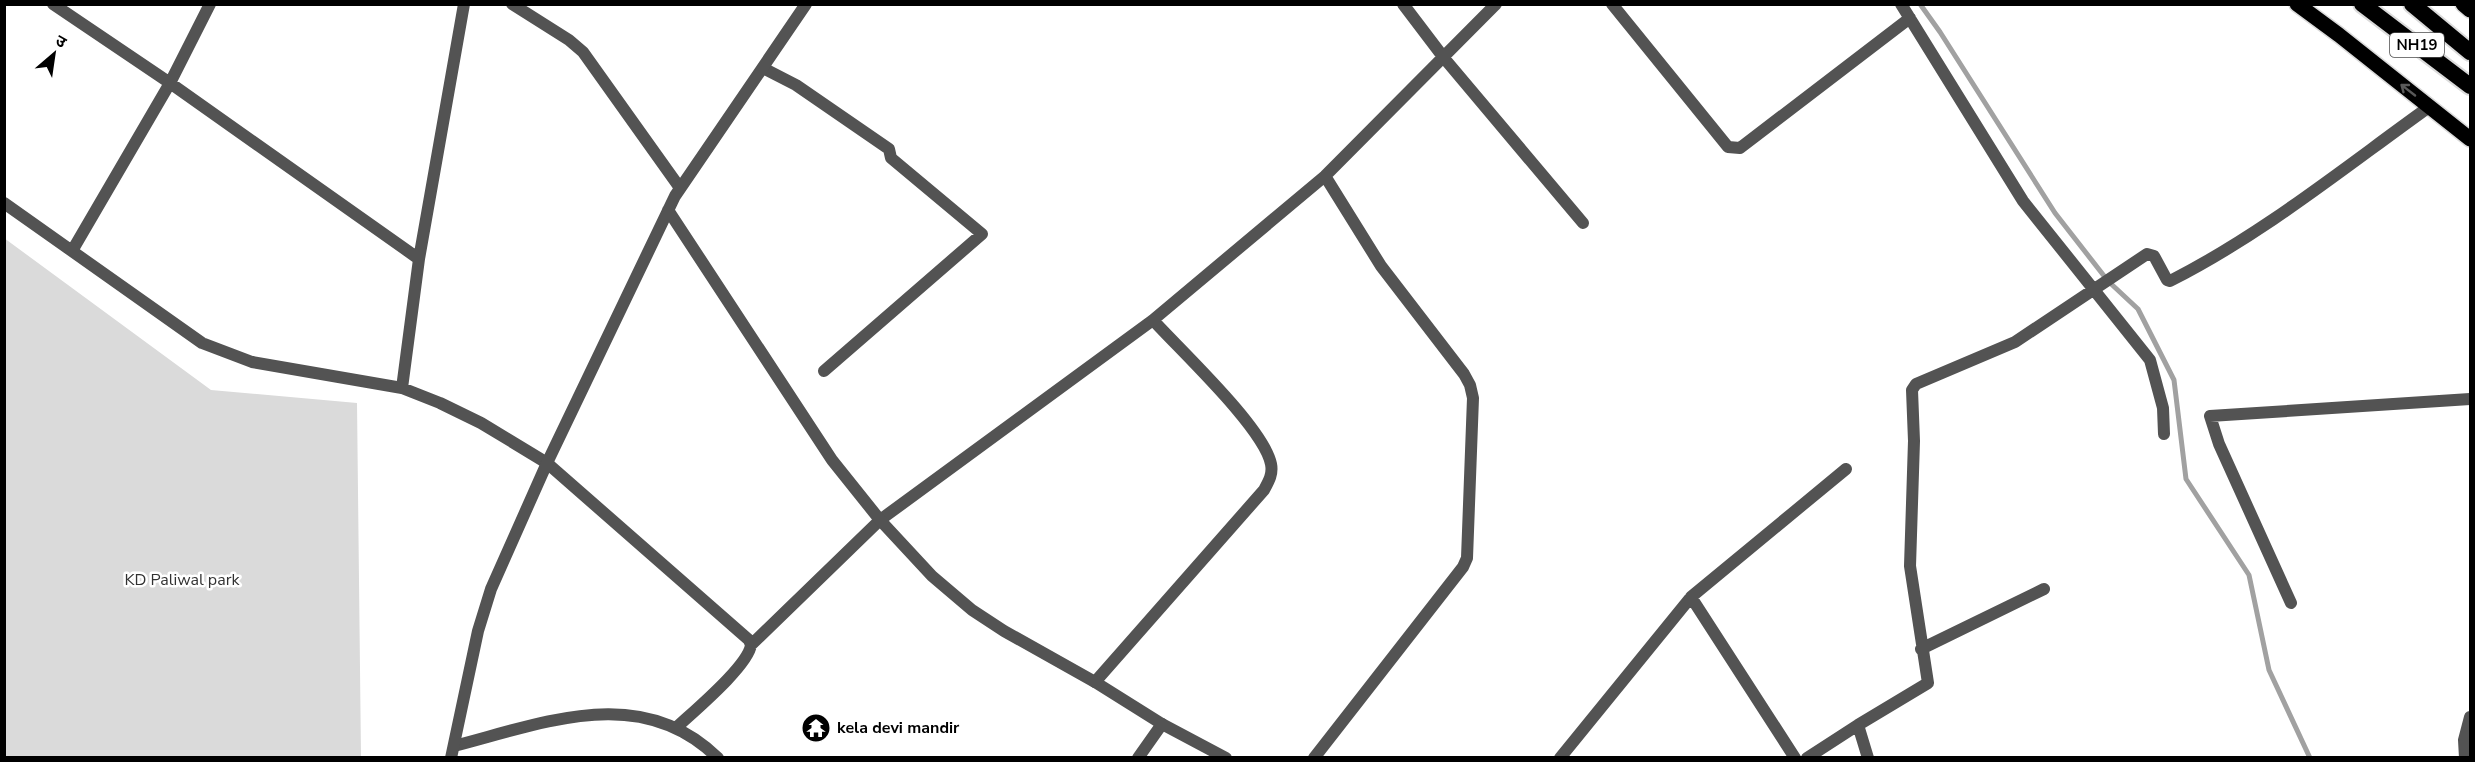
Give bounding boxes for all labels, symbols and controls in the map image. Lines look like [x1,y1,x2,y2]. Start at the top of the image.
north arrow [24,24,84,84]
text: उ [51,30,71,54]
road number: NH19 [2390,33,2444,57]
one-way arrow [2400,83,2416,96]
park label: KD Paliwal park [125,569,240,591]
temple icon: kela devi mandir [800,712,832,744]
place label: kela devi mandir [837,717,960,739]

